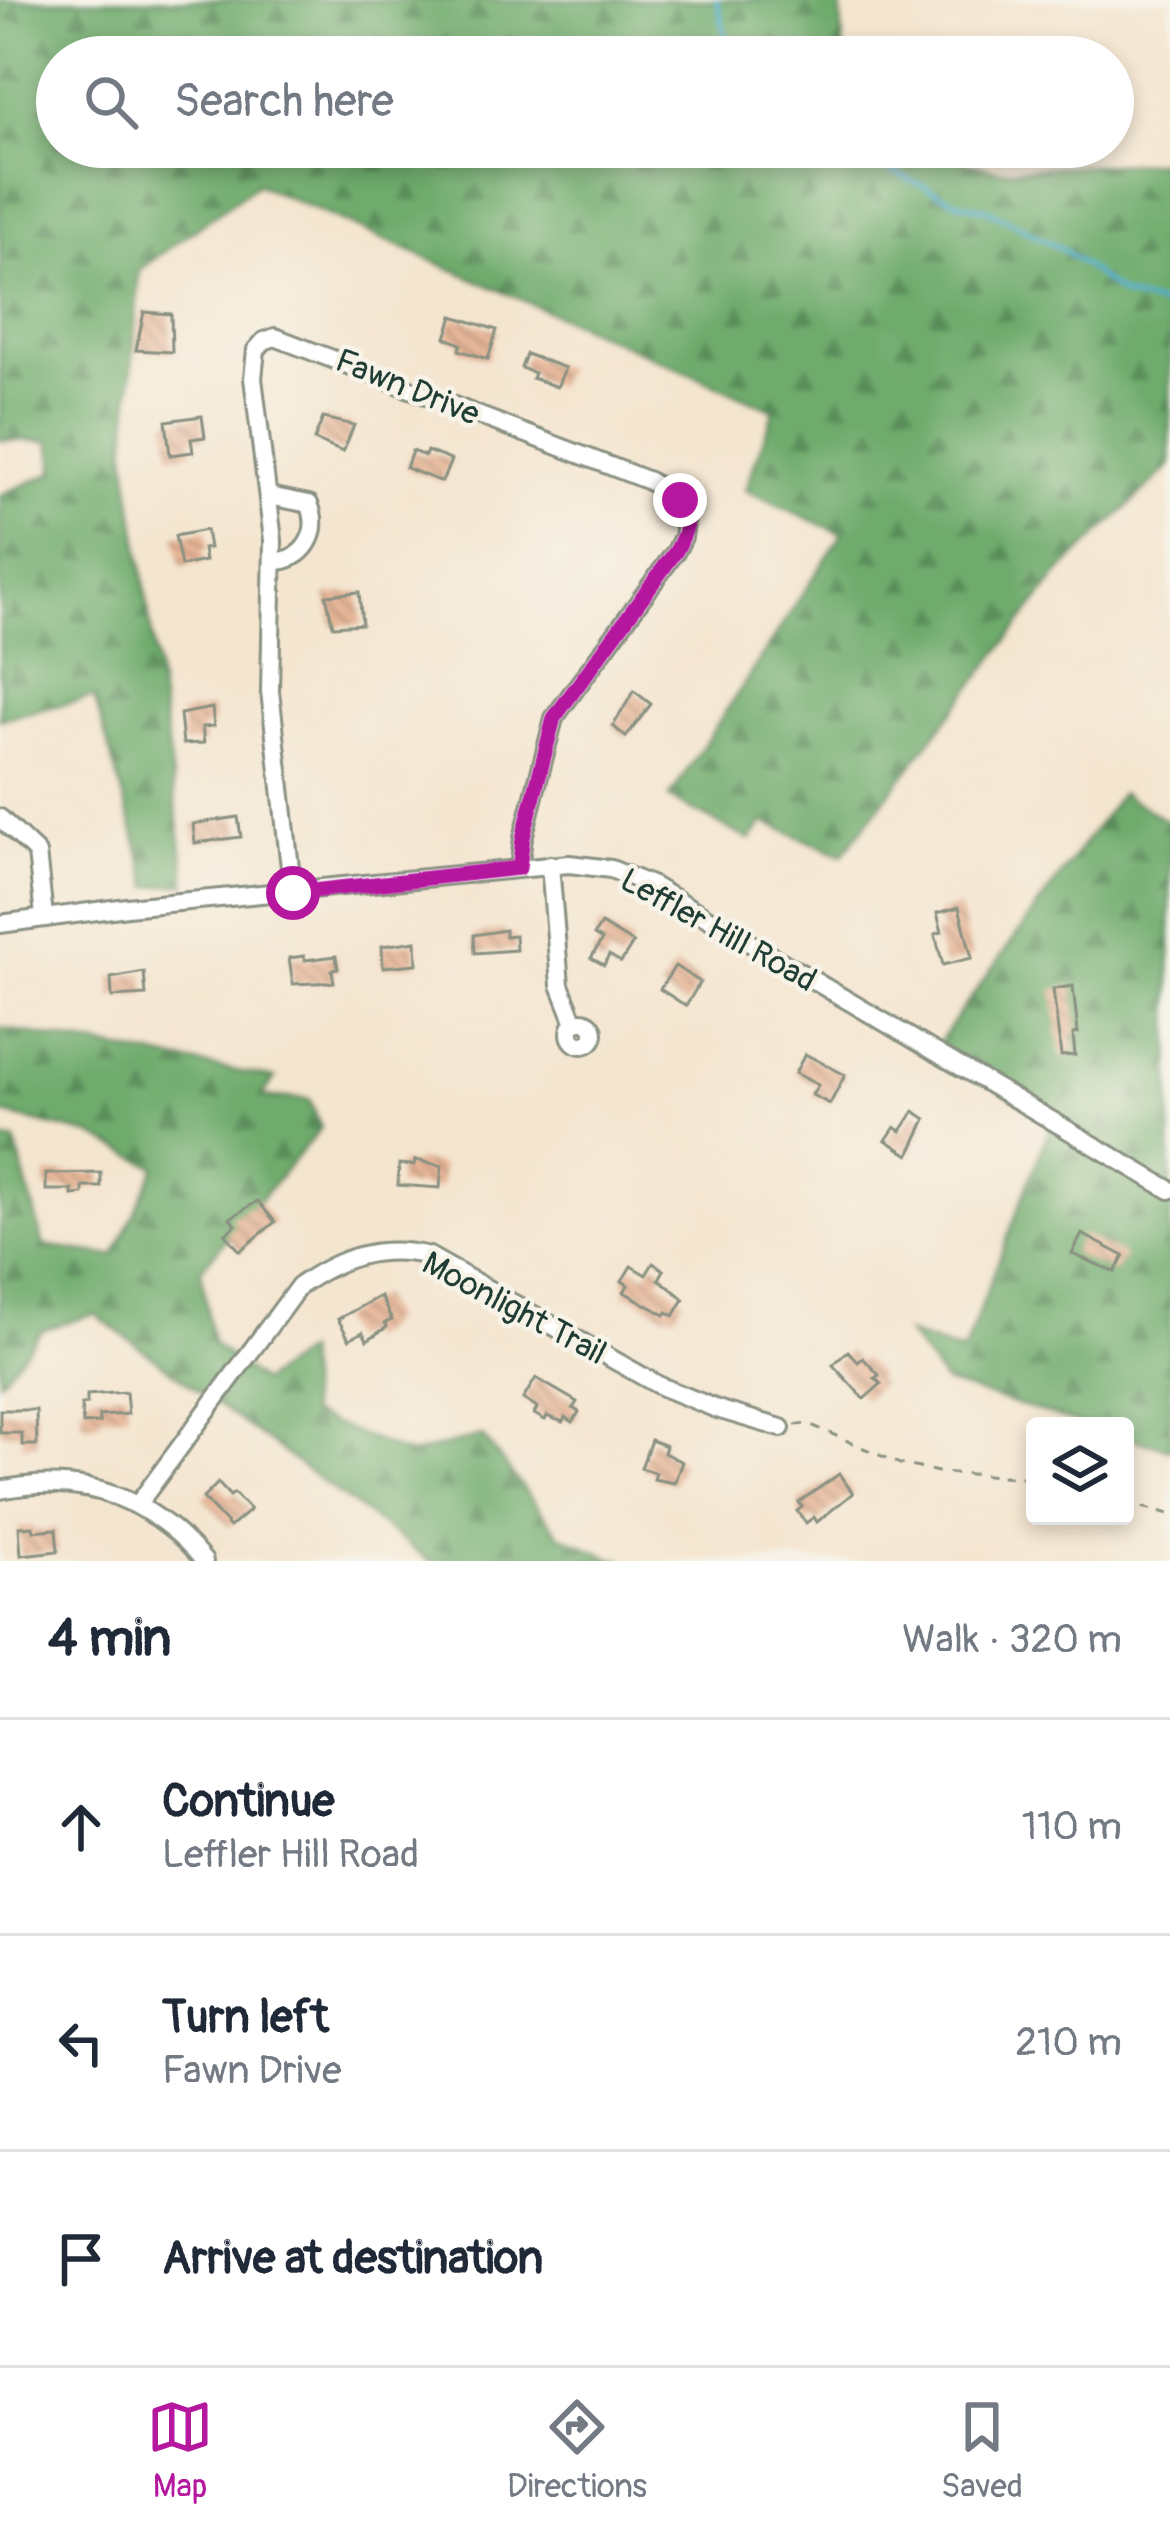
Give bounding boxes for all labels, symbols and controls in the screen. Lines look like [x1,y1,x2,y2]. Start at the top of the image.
search box [36,36,1134,168]
icon: search [78,69,144,135]
text: Search here [174,74,394,130]
street label: Fawn Drive [329,340,485,435]
route end [653,473,707,527]
street label: Leffler Hill Road [613,860,823,1001]
route start [266,866,320,920]
street label: Moonlight Trail [415,1243,613,1374]
map controls [1026,1417,1134,1525]
button: layers [1026,1417,1134,1525]
text: 4 min [48,1607,171,1671]
text: Walk · 320 m [902,1615,1122,1664]
text: Continue [162,1774,335,1830]
icon: ahead [48,1794,114,1860]
text: 110 m [1022,1802,1122,1851]
text: Leffler Hill Road [162,1830,419,1879]
text: Turn left [162,1990,329,2046]
icon: left [48,2010,114,2076]
text: 210 m [1015,2018,1122,2067]
text: Fawn Drive [162,2046,341,2095]
icon: arrive [48,2226,114,2292]
text: Arrive at destination [162,2231,543,2287]
tab: Map [147,2394,213,2507]
tab: Directions [507,2394,647,2507]
tab: Saved [941,2394,1023,2507]

